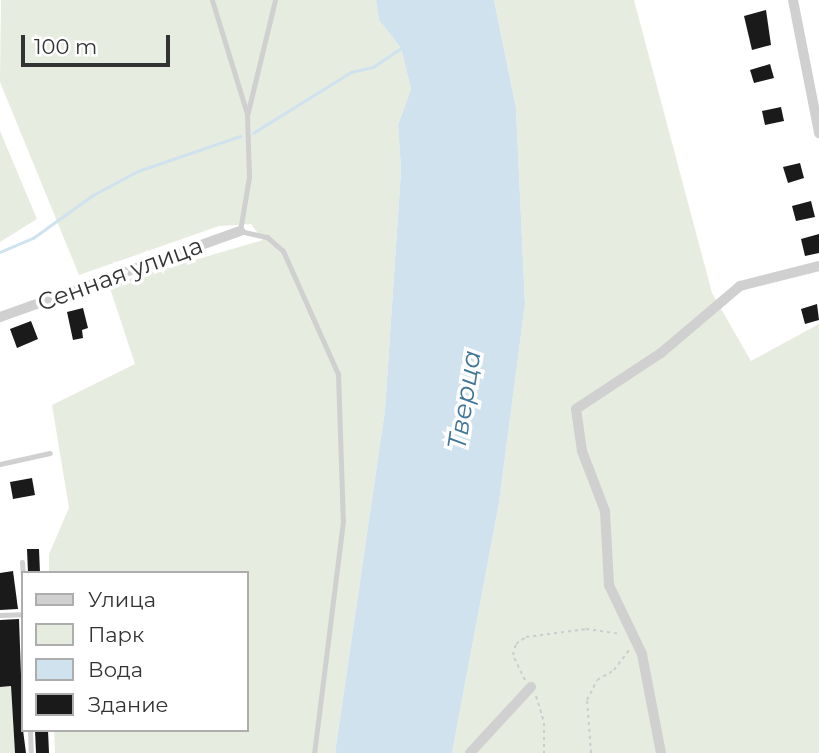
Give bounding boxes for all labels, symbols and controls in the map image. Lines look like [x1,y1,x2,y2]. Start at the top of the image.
scale bar [24,21,173,65]
text: 100 m [34,34,97,59]
street label: Сенная улица [33,231,207,317]
water label: Тверца [442,348,488,452]
legend [21,571,248,732]
text: Улица [88,587,156,612]
text: Парк [88,622,144,647]
text: Вода [88,657,143,682]
text: Здание [88,692,169,717]

